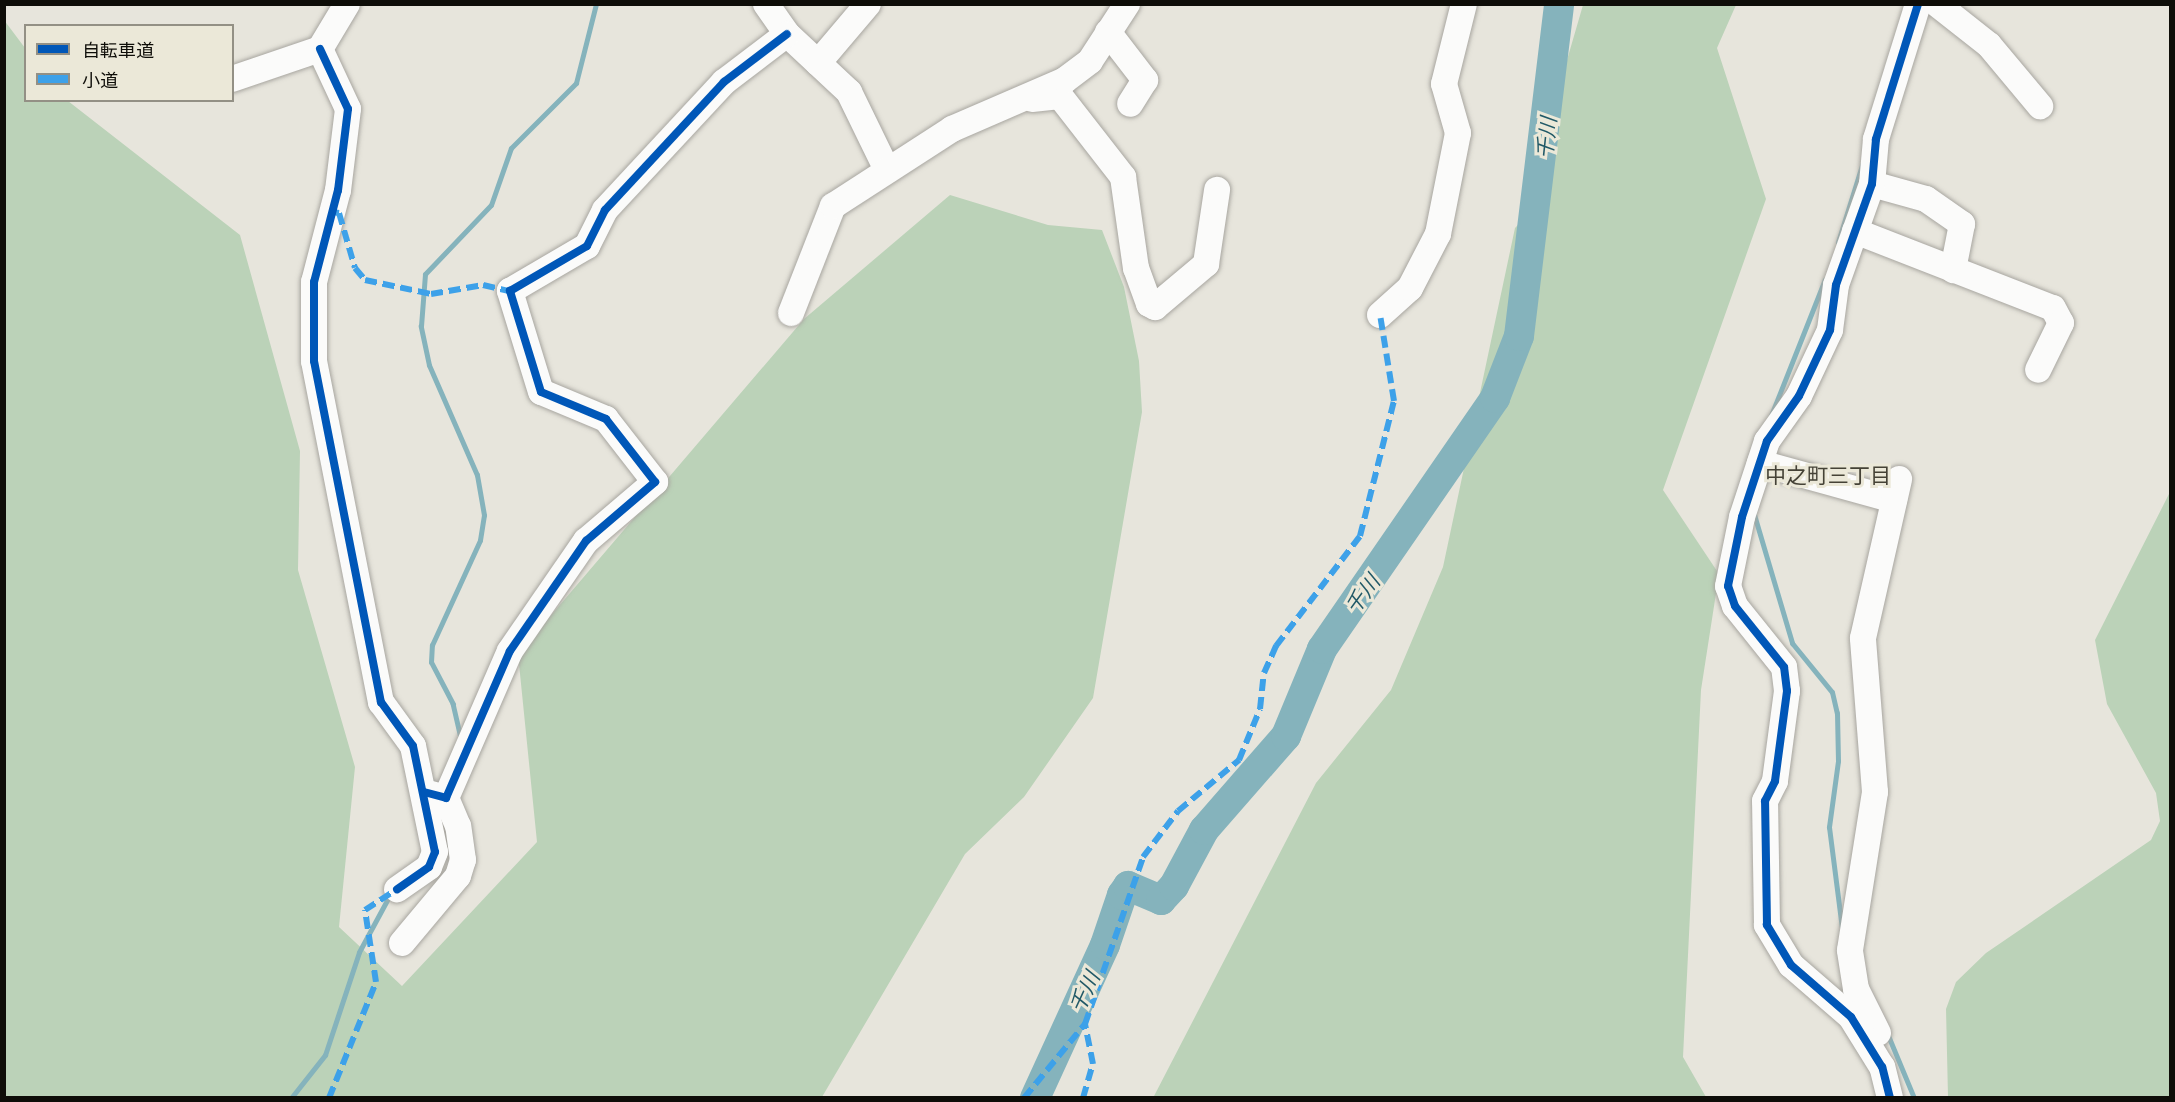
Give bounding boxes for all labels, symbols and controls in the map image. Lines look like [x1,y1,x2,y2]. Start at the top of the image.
legend [24,24,234,102]
text: 自転車道 [82,39,154,61]
text: 小道 [82,69,118,91]
water label: 千川 [1531,116,1561,160]
district label: 中之町三丁目 [1765,462,1891,488]
water label: 千川 [1339,570,1385,618]
water label: 千川 [1064,968,1104,1016]

